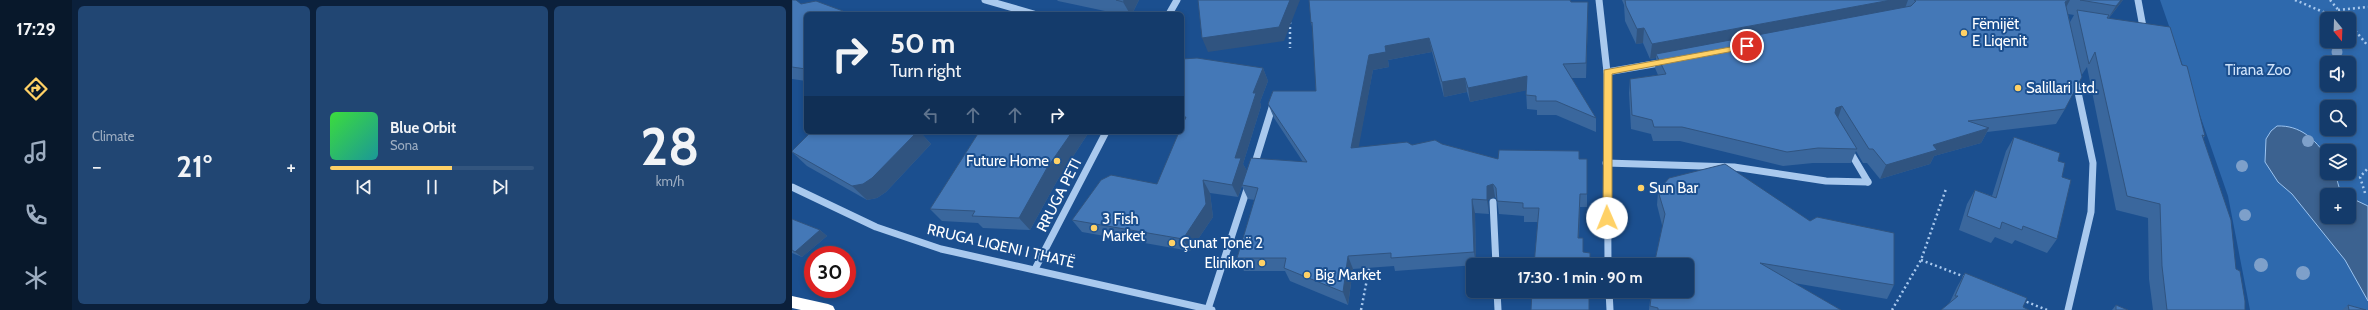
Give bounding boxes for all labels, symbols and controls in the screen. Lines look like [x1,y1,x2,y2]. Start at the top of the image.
north arrow [2320,12,2356,48]
map controls [2320,12,2356,224]
place label: Fëmijët E Liqenit [1972,15,2027,50]
text: 17:29 [16,18,56,40]
text: 50 m [890,26,955,60]
icon: right [824,28,876,80]
marker: Fëmijët E Liqenit [1959,28,1969,38]
pin [1730,29,1764,63]
icon: arrive [1736,35,1758,57]
button: sound [2320,56,2356,92]
text: Turn right [890,60,961,82]
park label: Tirana Zoo [2225,61,2291,79]
icon: directions [22,75,50,103]
place label: Salillari Ltd. [2026,79,2098,97]
marker: Salillari Ltd. [2013,83,2023,93]
button: search [2320,100,2356,136]
icon: left [920,104,942,126]
icon: ahead [962,104,984,126]
icon: ahead [1004,104,1026,126]
icon: right [1046,104,1068,126]
text: 28 [641,115,699,178]
text: Blue Orbit [390,119,456,137]
text: Climate [92,128,134,144]
text: Sona [390,137,418,153]
icon: music [22,138,50,166]
button: layers [2320,144,2356,180]
text: 21° [176,148,212,185]
place label: Future Home [966,152,1049,170]
text: − [92,153,102,180]
text: + [286,153,296,180]
street label: RRUGA PETI [1033,155,1085,235]
marker: Future Home [1052,156,1062,166]
text: km/h [656,173,684,189]
icon: previous [353,176,375,198]
icon: pause [421,176,443,198]
icon: next [489,176,511,198]
place label: Sun Bar [1649,179,1698,197]
marker: Sun Bar [1636,183,1646,193]
button: + [2320,188,2356,224]
position arrow [1586,197,1628,239]
icon: phone [22,201,50,229]
place label: 3 Fish Market [1102,210,1145,245]
street label: RRUGA LIQENI I THATË [925,220,1077,272]
marker: 3 Fish Market [1089,223,1099,233]
place label: Çunat Tonë 2 [1180,234,1263,252]
marker: Çunat Tonë 2 [1167,238,1177,248]
speed limit sign: 30 [804,246,856,298]
place label: Elinikon [1204,254,1254,272]
marker: Elinikon [1257,258,1267,268]
icon: climate [22,264,50,292]
place label: Big Market [1315,266,1381,284]
text: 17:30 · 1 min · 90 m [1518,269,1642,287]
marker: Big Market [1302,270,1312,280]

